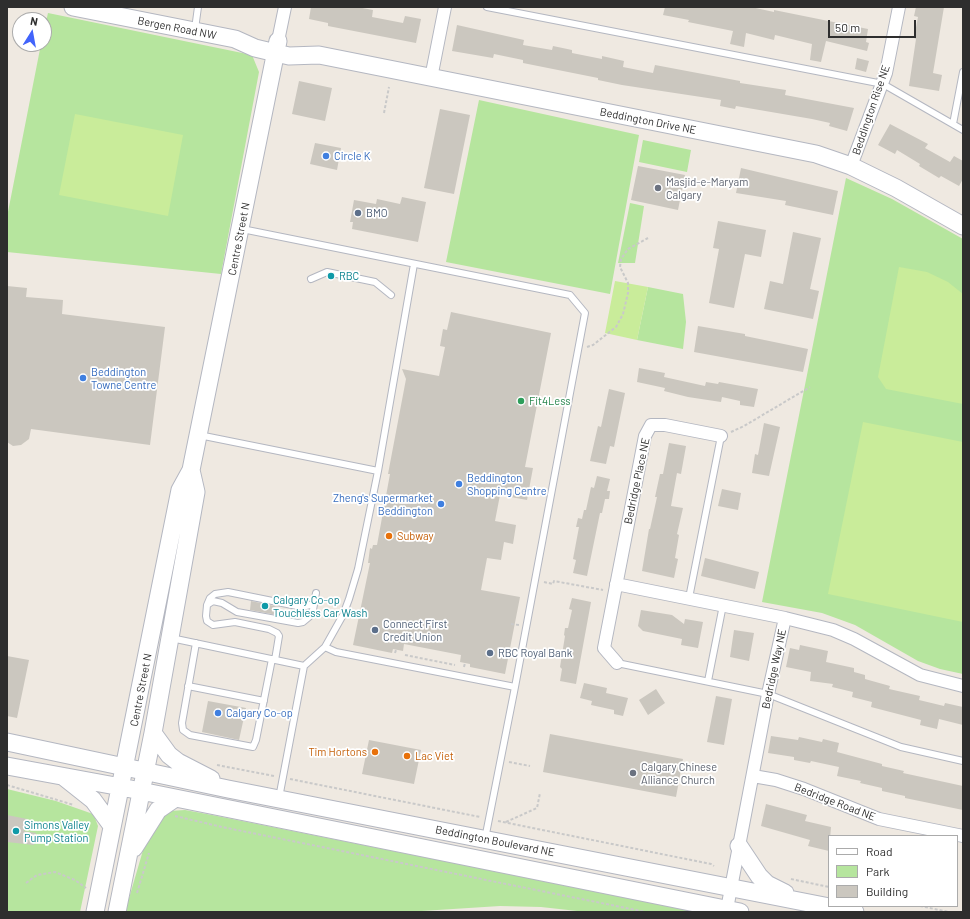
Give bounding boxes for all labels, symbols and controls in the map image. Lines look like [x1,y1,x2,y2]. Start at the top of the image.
north arrow [12,12,52,52]
scale bar [830,12,918,38]
text: N [29,14,39,28]
street label: Bergen Road NW [136,14,218,42]
text: 50 m [835,20,860,34]
street label: Beddington Rise NE [849,63,893,157]
street label: Beddington Drive NE [599,105,697,137]
place label: Circle K [334,149,370,163]
marker: Circle K [321,151,331,161]
place label: Masjid-e-Maryam Calgary [666,175,748,201]
marker: Masjid-e-Maryam Calgary [653,183,663,193]
street label: Centre Street N [225,201,253,277]
place label: BMO [366,206,388,220]
marker: BMO [353,208,363,218]
place label: RBC [339,269,359,283]
marker: RBC [326,271,336,281]
place label: Beddington Towne Centre [91,365,156,391]
marker: Beddington Towne Centre [78,373,88,383]
place label: Fit4Less [529,394,571,408]
marker: Fit4Less [516,396,526,406]
street label: Bedridge Place NE [621,437,653,525]
place label: Beddington Shopping Centre [467,471,547,497]
marker: Beddington Shopping Centre [454,479,464,489]
place label: Zheng's Supermarket Beddington [333,491,433,517]
marker: Zheng's Supermarket Beddington [436,499,446,509]
place label: Subway [397,529,434,543]
marker: Subway [384,531,394,541]
place label: Calgary Co-op Touchless Car Wash [273,593,367,619]
marker: Calgary Co-op Touchless Car Wash [260,601,270,611]
place label: Connect First Credit Union [383,617,448,643]
marker: Connect First Credit Union [370,625,380,635]
street label: Bedridge Way NE [759,628,789,710]
place label: RBC Royal Bank [498,646,572,660]
marker: RBC Royal Bank [485,648,495,658]
street label: Centre Street N [127,652,155,728]
place label: Calgary Co-op [226,706,293,720]
marker: Calgary Co-op [213,708,223,718]
place label: Tim Hortons [308,745,367,759]
marker: Tim Hortons [370,747,380,757]
place label: Lac Viet [415,749,454,763]
marker: Lac Viet [402,751,412,761]
place label: Calgary Chinese Alliance Church [641,760,717,786]
marker: Calgary Chinese Alliance Church [628,768,638,778]
street label: Bedridge Road NE [792,780,878,824]
place label: Simons Valley Pump Station [24,818,89,844]
street label: Beddington Boulevard NE [434,823,556,859]
marker: Simons Valley Pump Station [11,826,21,836]
legend [828,835,958,907]
text: Road [866,844,893,858]
text: Park [866,864,890,878]
text: Building [866,884,908,898]

